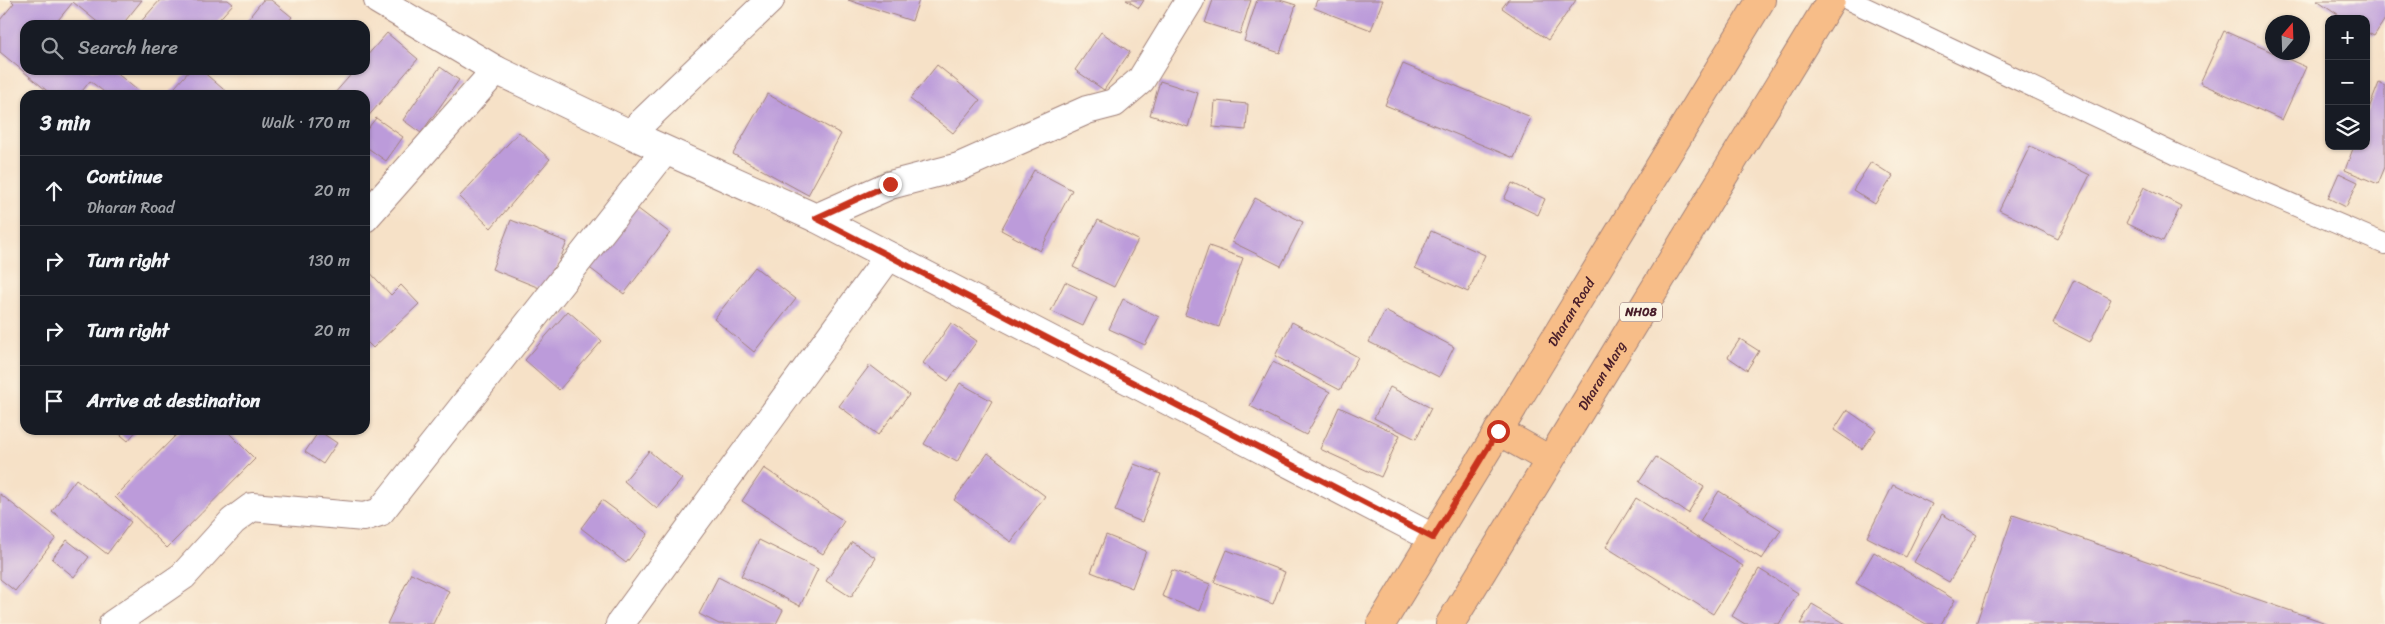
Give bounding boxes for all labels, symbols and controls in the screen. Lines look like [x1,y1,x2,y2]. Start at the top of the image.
north arrow [2265,15,2310,60]
map controls [2325,15,2370,150]
button: + [2325,15,2370,60]
search box [20,20,370,75]
text: Search here [78,31,178,64]
icon: search [38,34,66,62]
button: − [2325,60,2370,105]
text: 3 min [40,104,90,142]
button: layers [2325,105,2370,150]
text: Walk · 170 m [261,108,350,137]
text: Continue [87,160,163,193]
route end [879,173,902,196]
text: 20 m [314,176,350,205]
icon: ahead [40,177,68,205]
text: Dharan Road [87,193,175,222]
text: Turn right [87,244,169,277]
text: 130 m [308,246,350,275]
icon: right [40,247,68,275]
street label: Dharan Road [1541,272,1603,352]
road number: NH08 [1620,302,1662,322]
text: Turn right [87,314,169,347]
text: 20 m [314,316,350,345]
icon: right [40,317,68,345]
street label: Dharan Marg [1571,336,1633,416]
text: Arrive at destination [87,384,260,417]
icon: arrive [40,387,68,415]
route start [1487,420,1510,443]

